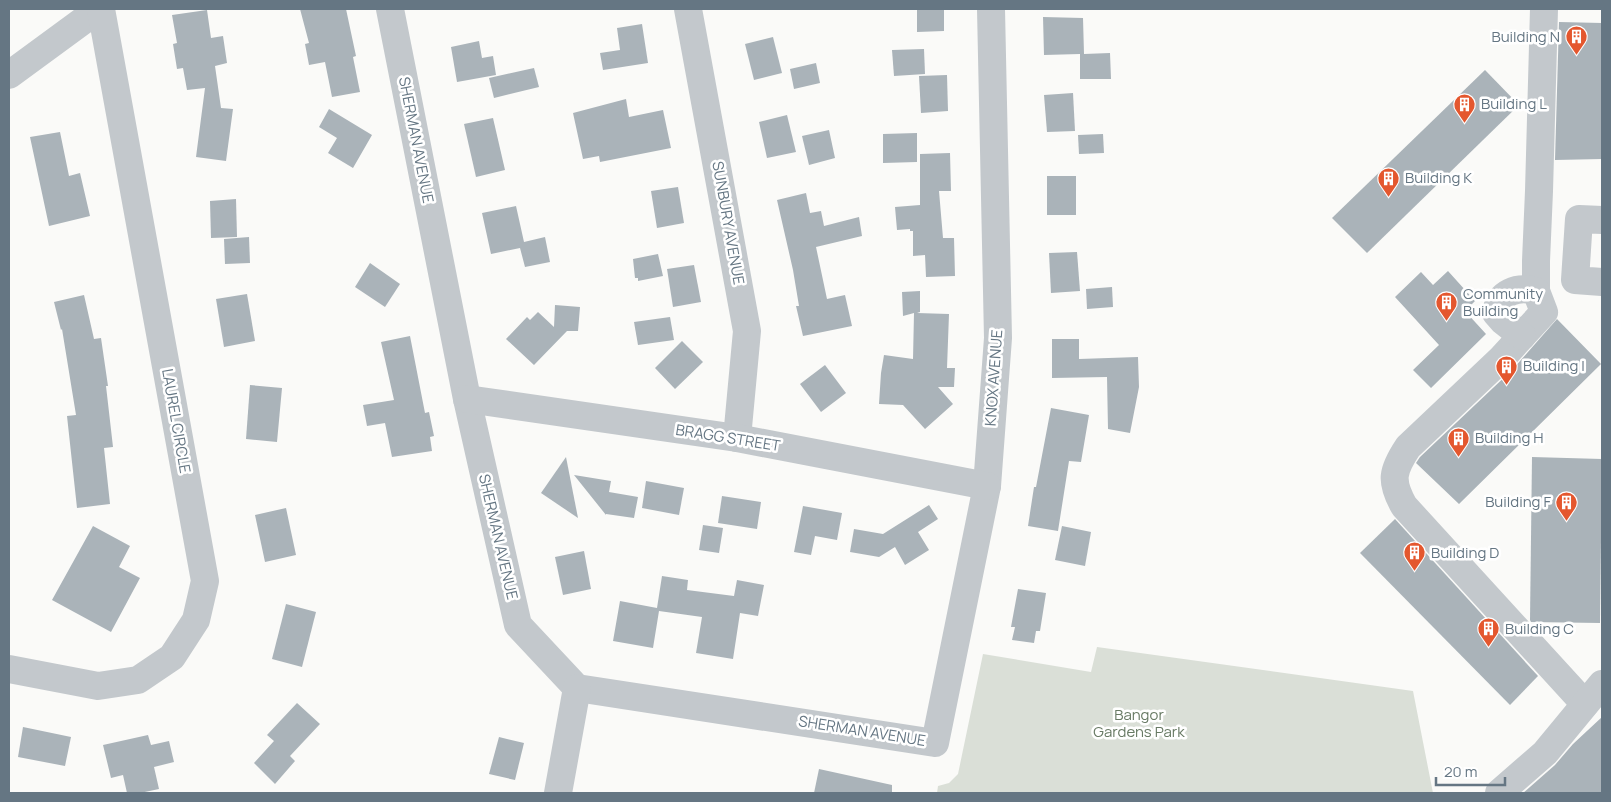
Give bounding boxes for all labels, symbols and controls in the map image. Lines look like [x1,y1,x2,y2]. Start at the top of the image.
building icon: Building N [1564,25,1588,56]
place label: Building N [1491,26,1560,47]
street label: SHERMAN AVENUE [394,75,439,205]
building icon: Building L [1453,92,1477,123]
place label: Building L [1481,93,1547,114]
street label: SUNBURY AVENUE [707,159,750,286]
building icon: Building K [1377,166,1401,197]
place label: Building K [1405,167,1472,188]
place label: Community Building [1463,283,1543,321]
building icon: Community Building [1435,291,1459,322]
street label: KNOX AVENUE [980,329,1007,427]
building icon: Building I [1495,354,1519,385]
place label: Building I [1523,355,1585,376]
street label: LAUREL CIRCLE [157,367,196,475]
street label: BRAGG STREET [674,419,782,456]
building icon: Building H [1447,426,1471,457]
place label: Building H [1475,427,1544,448]
street label: SHERMAN AVENUE [474,472,523,602]
building icon: Building F [1555,490,1579,521]
place label: Building F [1485,491,1551,512]
building icon: Building D [1403,541,1427,572]
place label: Building D [1431,542,1499,563]
building icon: Building C [1477,617,1501,648]
place label: Building C [1505,618,1574,639]
park label: Bangor Gardens Park [1093,704,1185,742]
street label: SHERMAN AVENUE [797,710,927,751]
scale bar [1436,754,1505,786]
text: 20 m [1444,761,1477,782]

